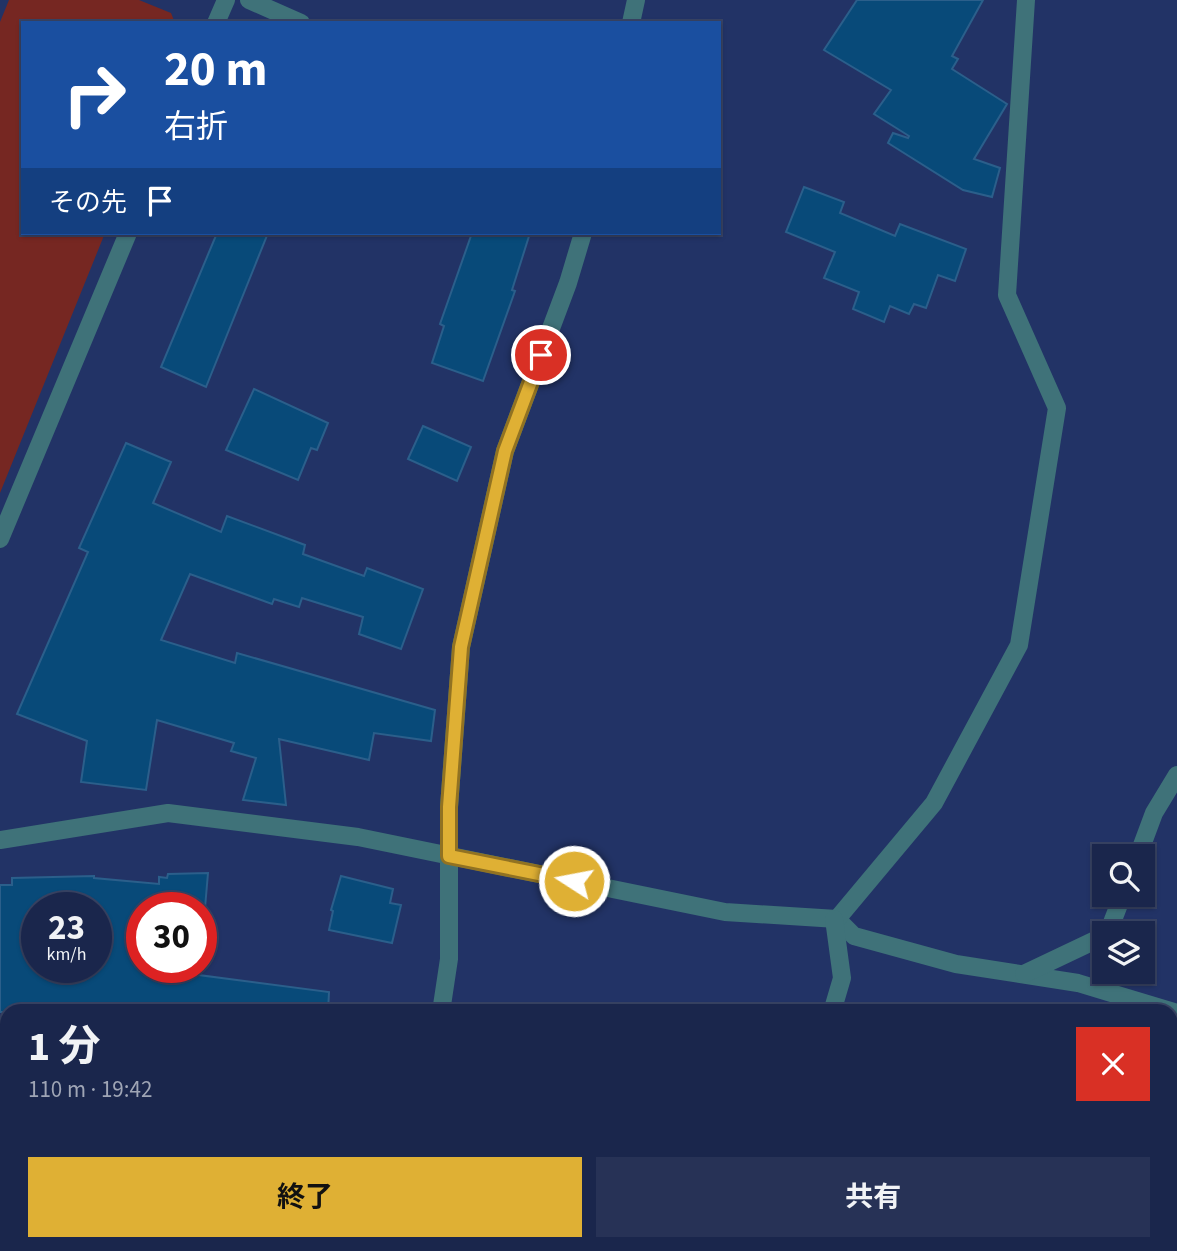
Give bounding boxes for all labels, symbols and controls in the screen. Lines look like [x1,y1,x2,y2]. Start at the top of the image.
text: 20 m [164,35,268,105]
icon: right [49,49,140,140]
text: 右折 [164,104,228,150]
icon: arrive [141,182,179,220]
text: その先 [49,184,127,221]
pin [511,325,571,385]
icon: arrive [522,336,560,374]
position arrow [537,844,611,918]
map controls [1092,844,1155,984]
button: search [1092,844,1155,907]
speed limit sign: 30 [126,892,217,983]
text: 23 [48,903,85,953]
button: layers [1092,921,1155,984]
text: km/h [47,942,86,967]
text: 1 分 [28,1017,101,1077]
button: close [1076,1027,1150,1101]
text: 110 m · 19:42 [28,1073,152,1106]
button: 終了 [28,1157,582,1237]
button: 共有 [596,1157,1150,1237]

